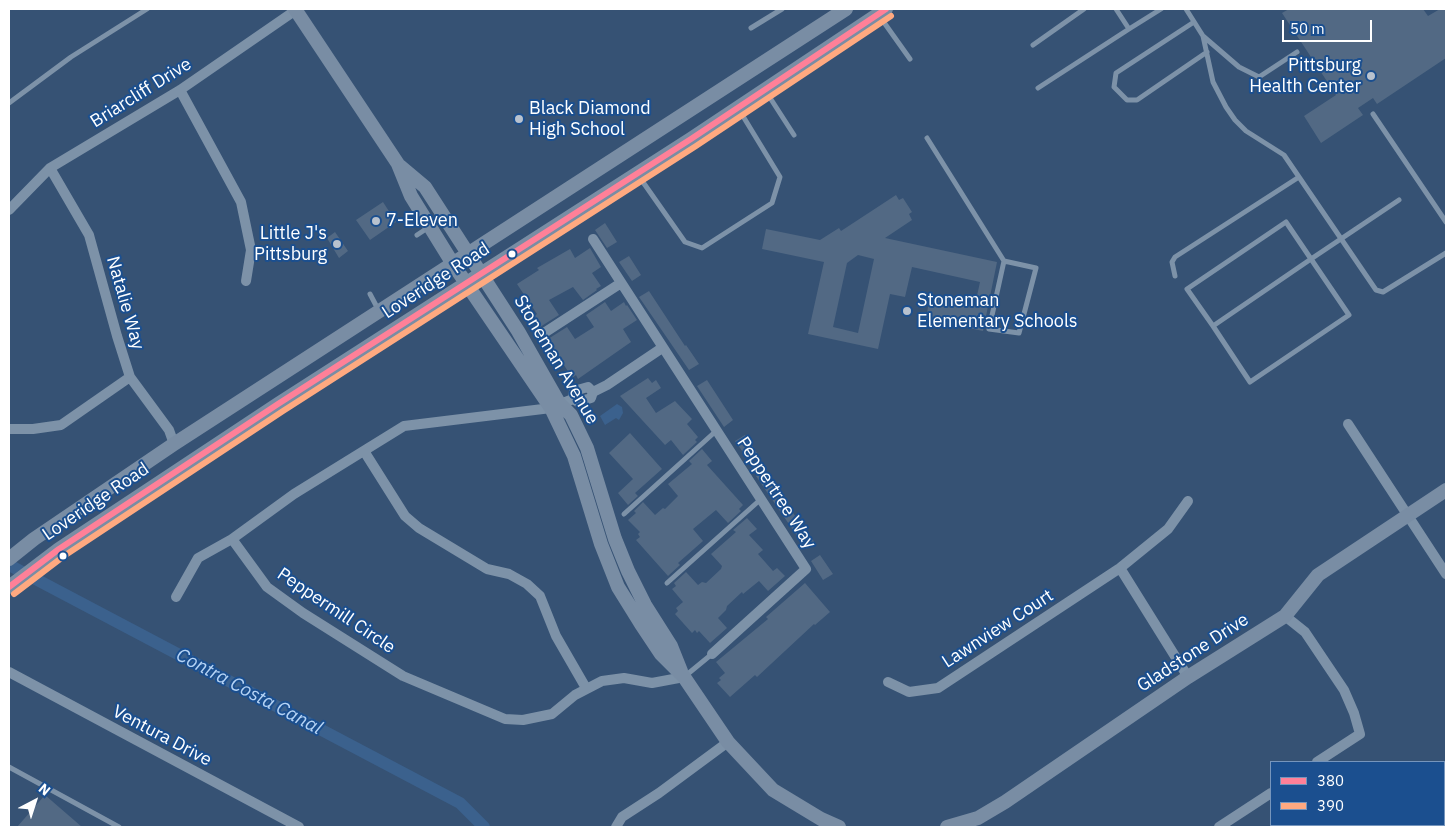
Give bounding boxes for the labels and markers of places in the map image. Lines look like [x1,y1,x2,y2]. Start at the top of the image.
place label: Pittsburg Health Center [1249,55,1361,98]
marker: Pittsburg Health Center [1365,70,1377,82]
place label: Black Diamond High School [529,98,651,140]
marker: Black Diamond High School [513,113,525,125]
place label: 7-Eleven [386,210,458,232]
marker: 7-Eleven [370,215,382,227]
place label: Little J's Pittsburg [254,223,327,266]
marker: Little J's Pittsburg [331,238,343,250]
unlabelled marker [507,249,517,259]
place label: Stoneman Elementary Schools [917,290,1078,332]
marker: Stoneman Elementary Schools [901,305,913,317]
unlabelled marker [58,551,68,561]

